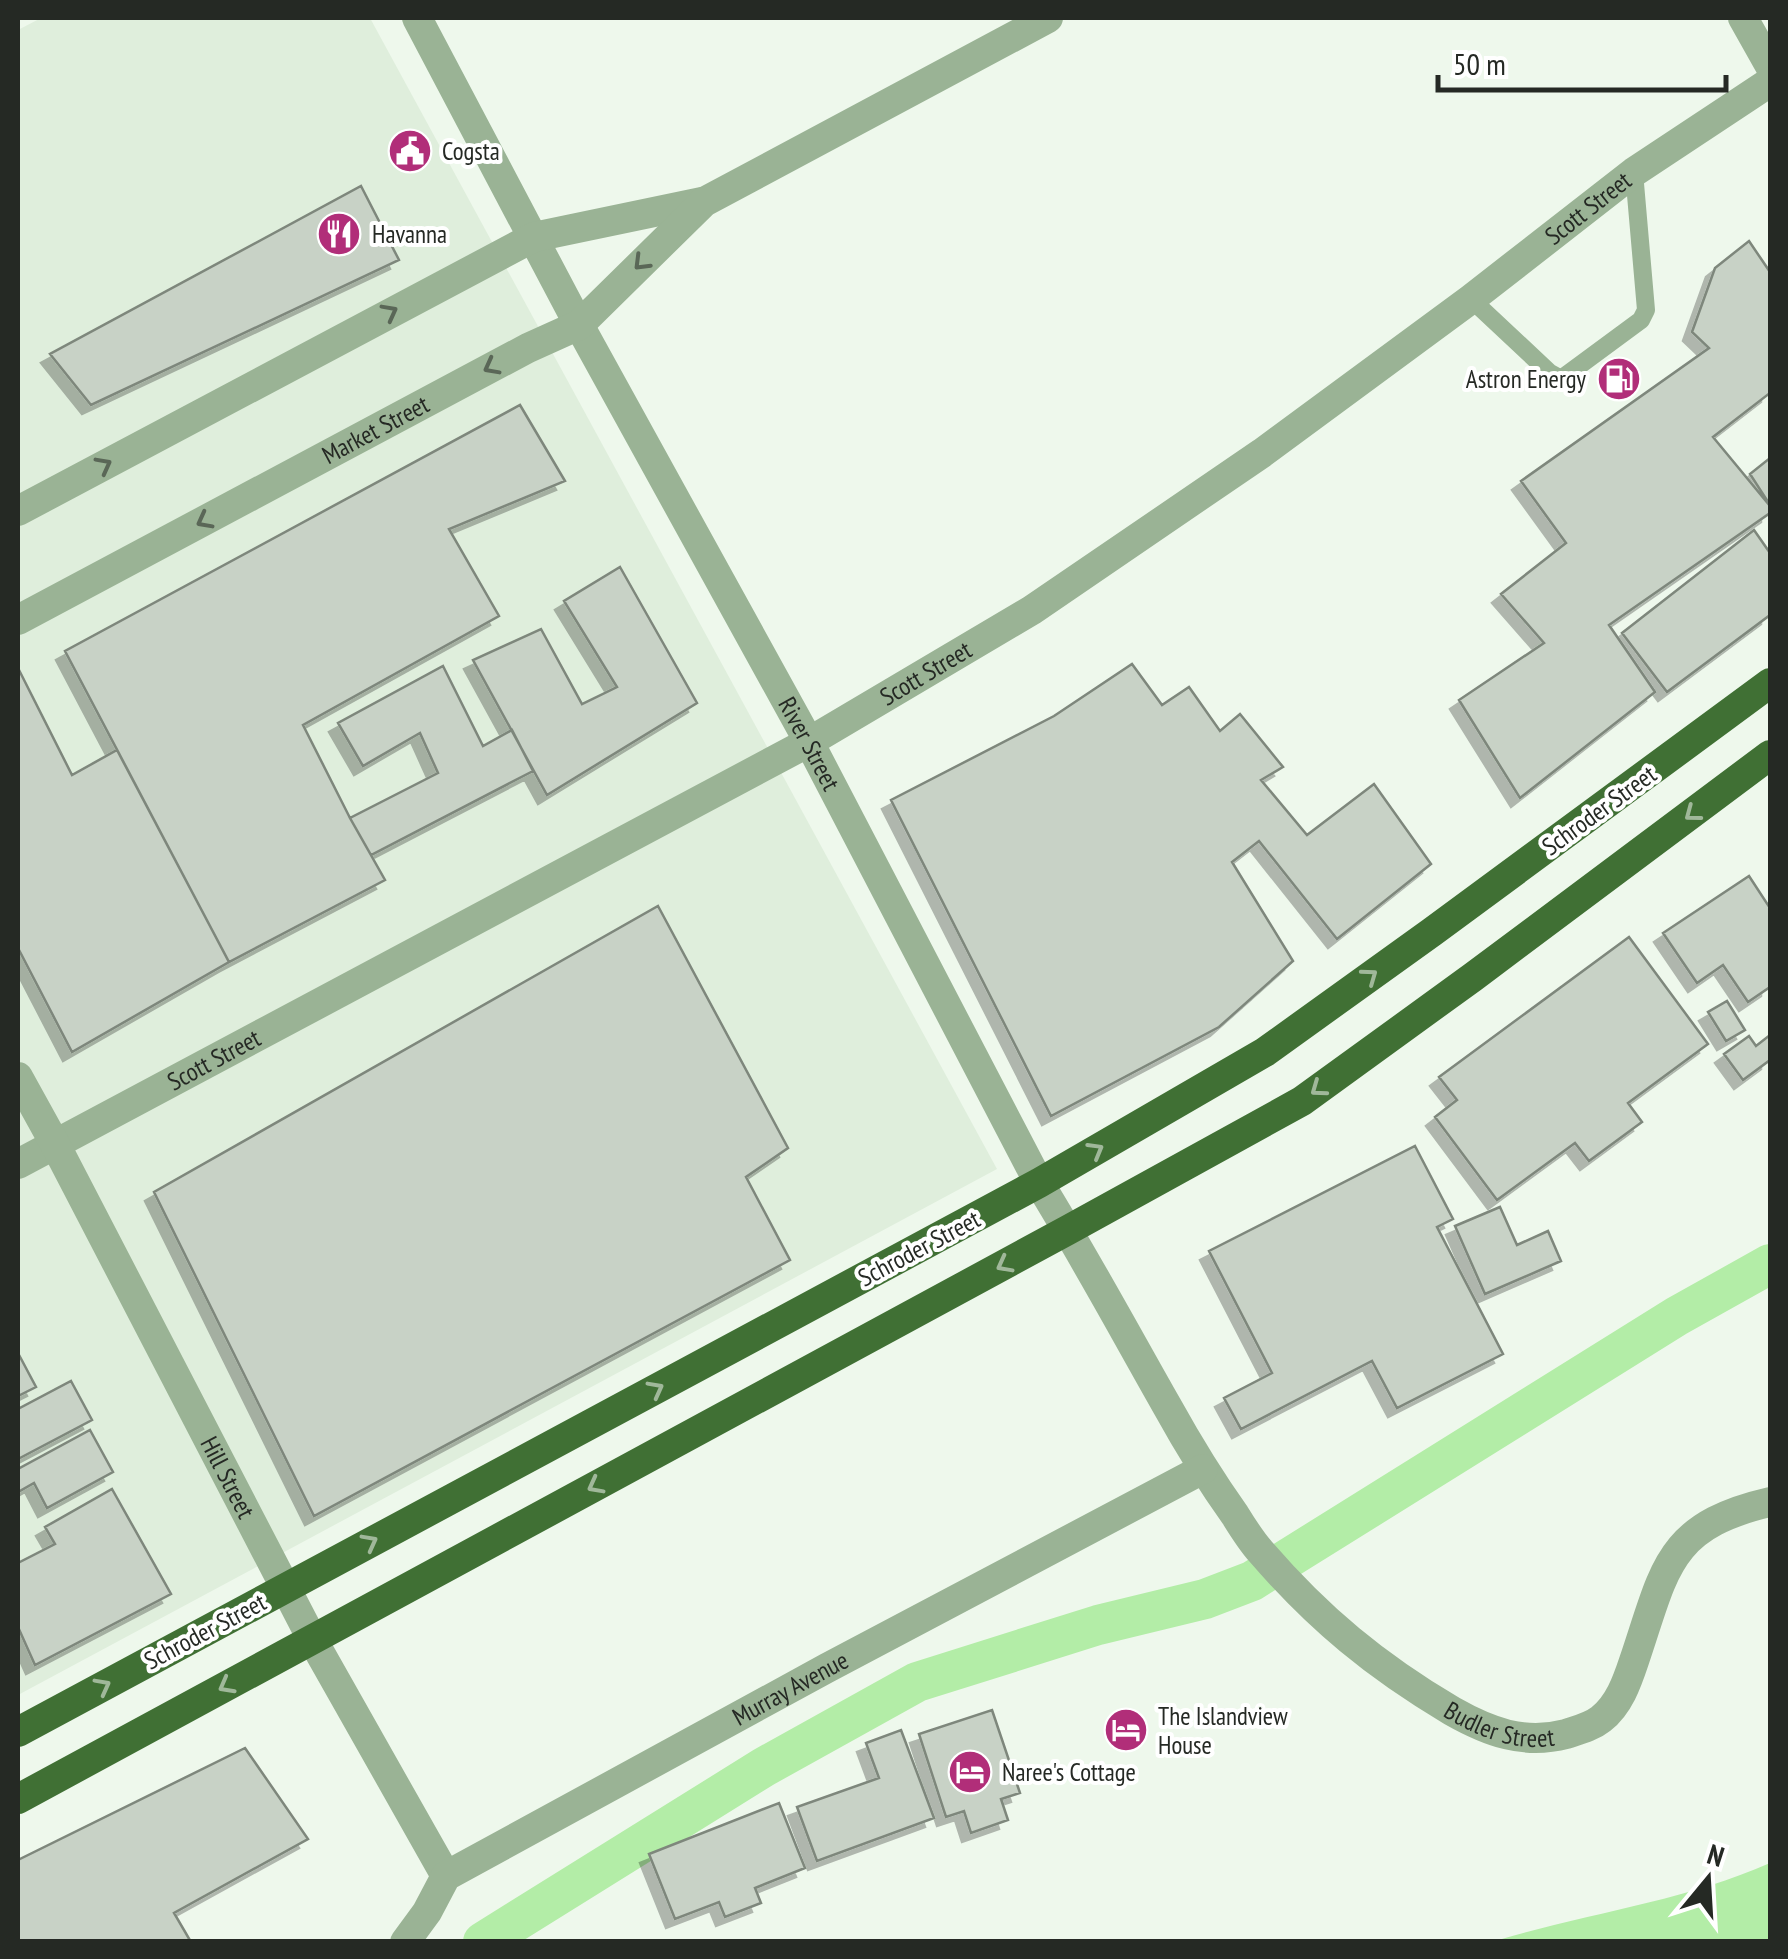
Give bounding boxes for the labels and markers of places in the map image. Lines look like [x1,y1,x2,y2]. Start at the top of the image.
public building icon: Cogsta [387,128,433,174]
place label: Cogsta [442,135,500,167]
restaurant icon: Havanna [316,211,362,257]
place label: Havanna [372,218,447,250]
fuel station icon: Astron Energy [1596,356,1642,402]
place label: Astron Energy [1466,363,1587,395]
place label: The Islandview House [1158,1700,1288,1761]
hotel icon: The Islandview House [1103,1707,1149,1753]
hotel icon: Naree's Cottage [947,1749,993,1795]
place label: Naree's Cottage [1002,1756,1136,1788]

